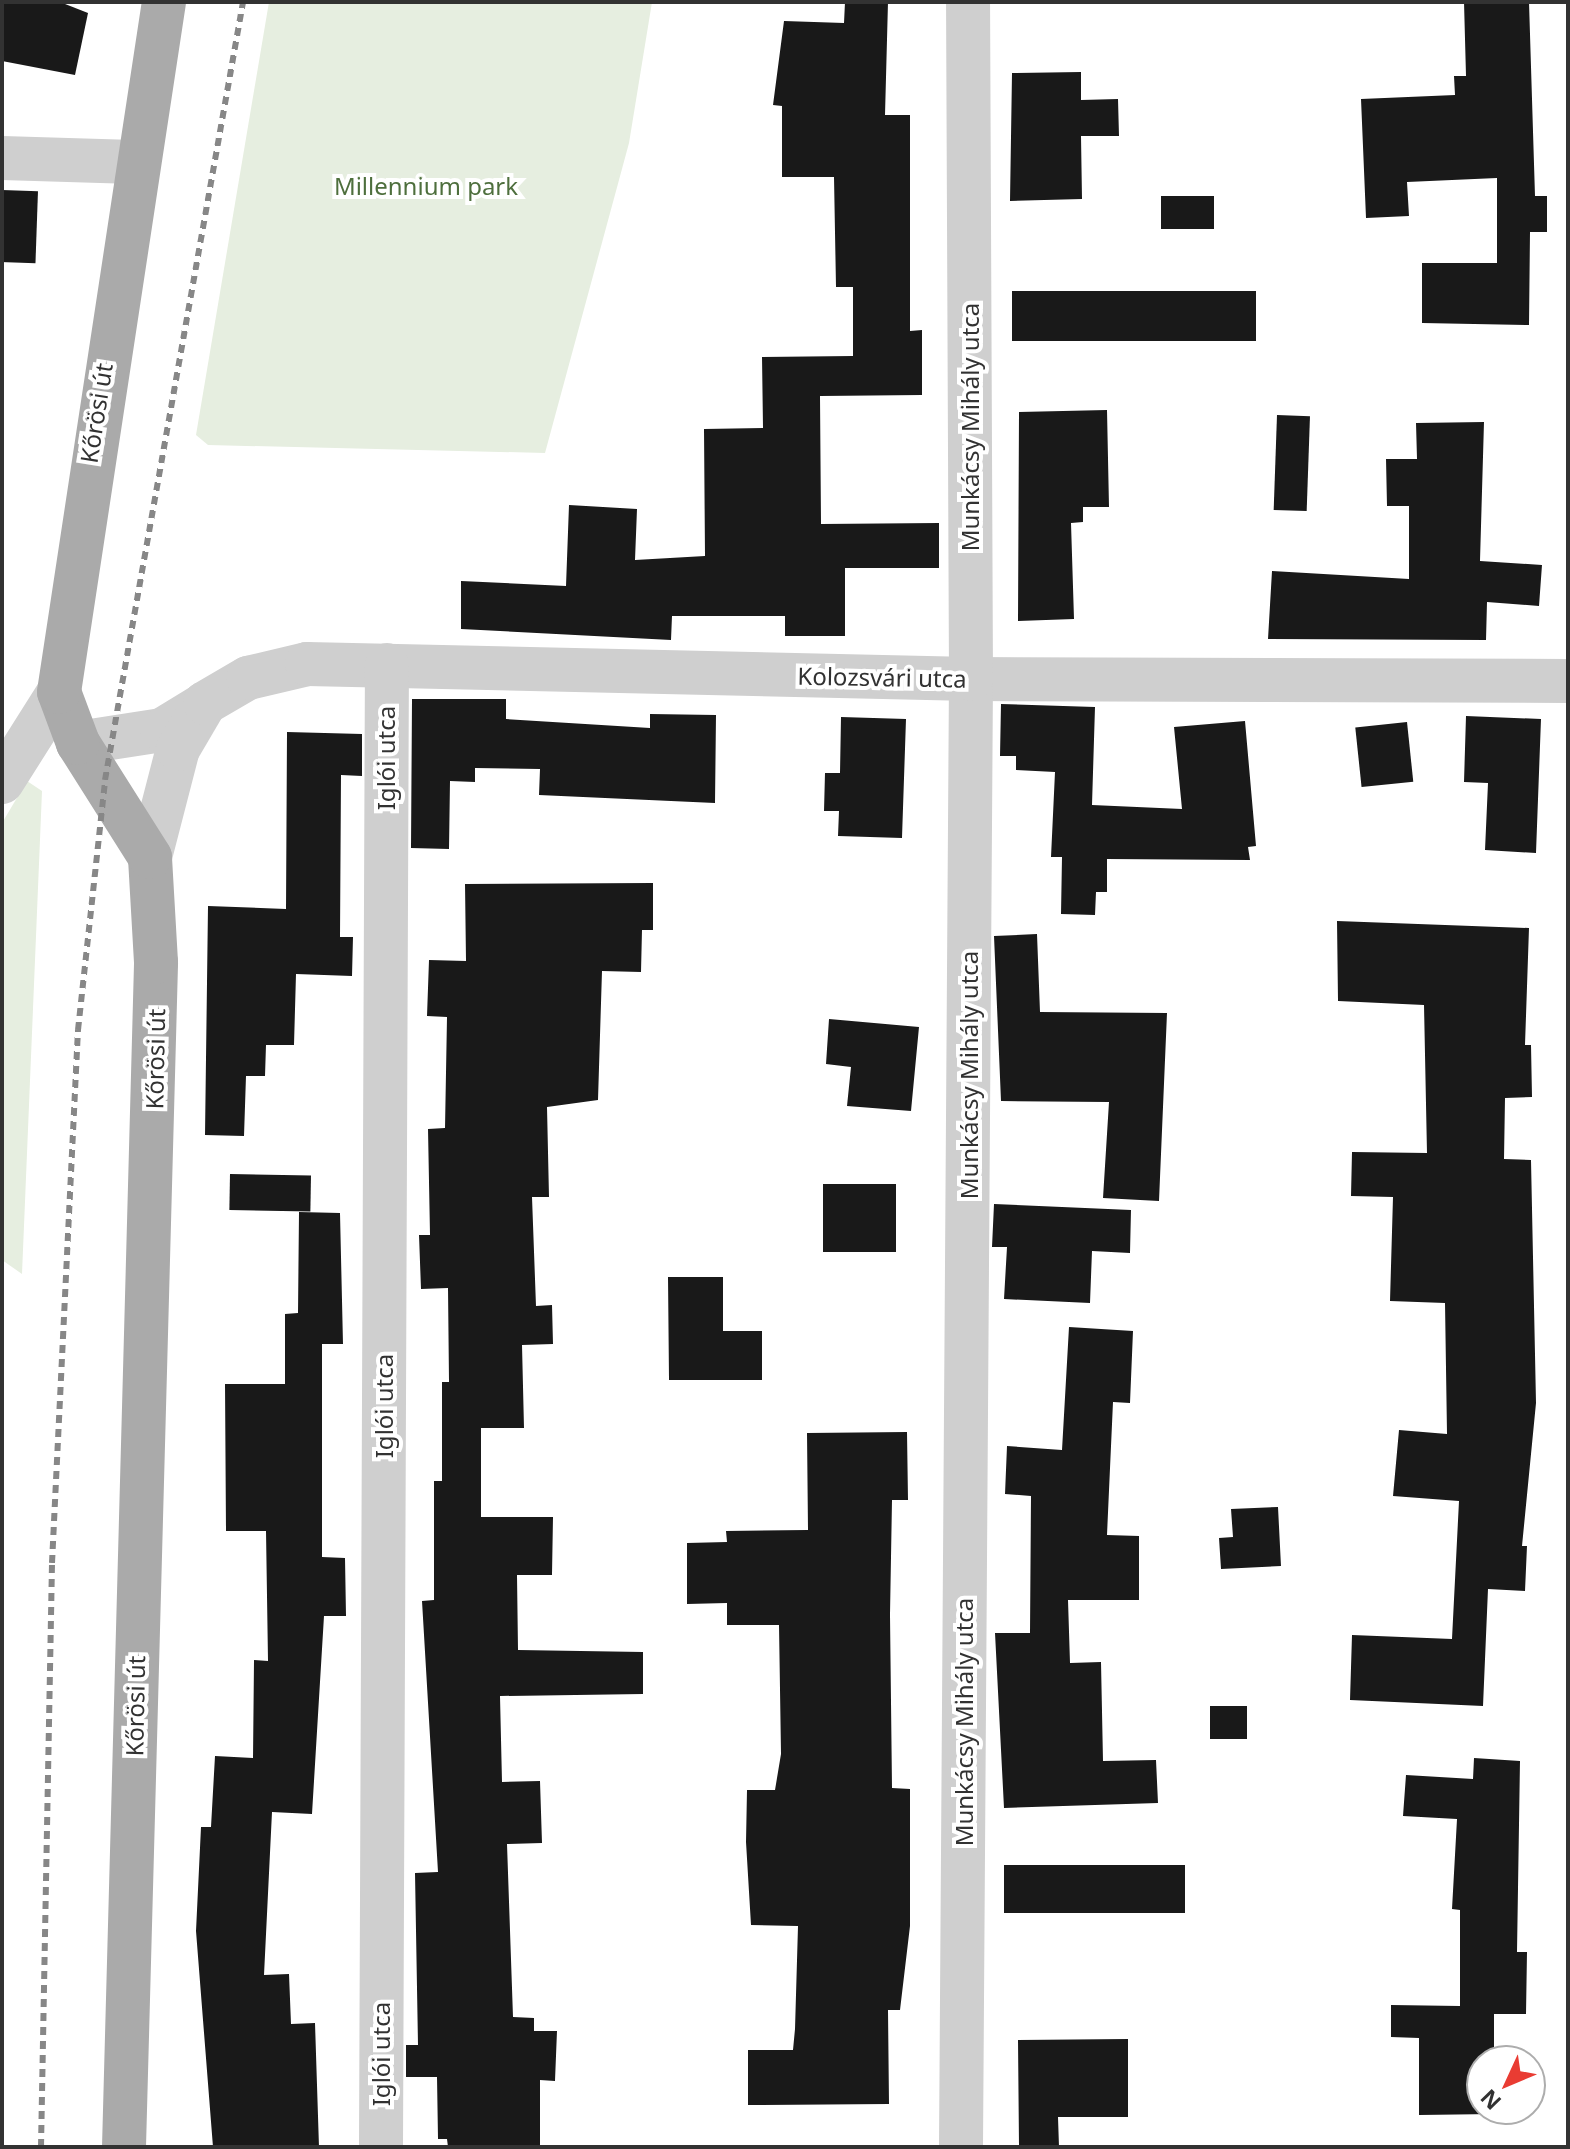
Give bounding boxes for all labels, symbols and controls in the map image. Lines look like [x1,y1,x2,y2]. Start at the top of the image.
park label: Millennium park [334,172,518,200]
street label: Munkácsy Mihály utca [956,303,984,551]
street label: Kőrösi út [74,361,118,465]
street label: Kolozsvári utca [797,661,967,693]
street label: Iglói utca [372,706,400,810]
street label: Munkácsy Mihály utca [955,951,983,1199]
street label: Kőrösi út [140,1008,170,1110]
street label: Iglói utca [370,1354,398,1458]
street label: Munkácsy Mihály utca [950,1598,978,1846]
street label: Kőrösi út [120,1655,150,1757]
street label: Iglói utca [367,2002,395,2106]
north arrow [1466,2045,1546,2125]
text: N [1473,2083,1507,2117]

